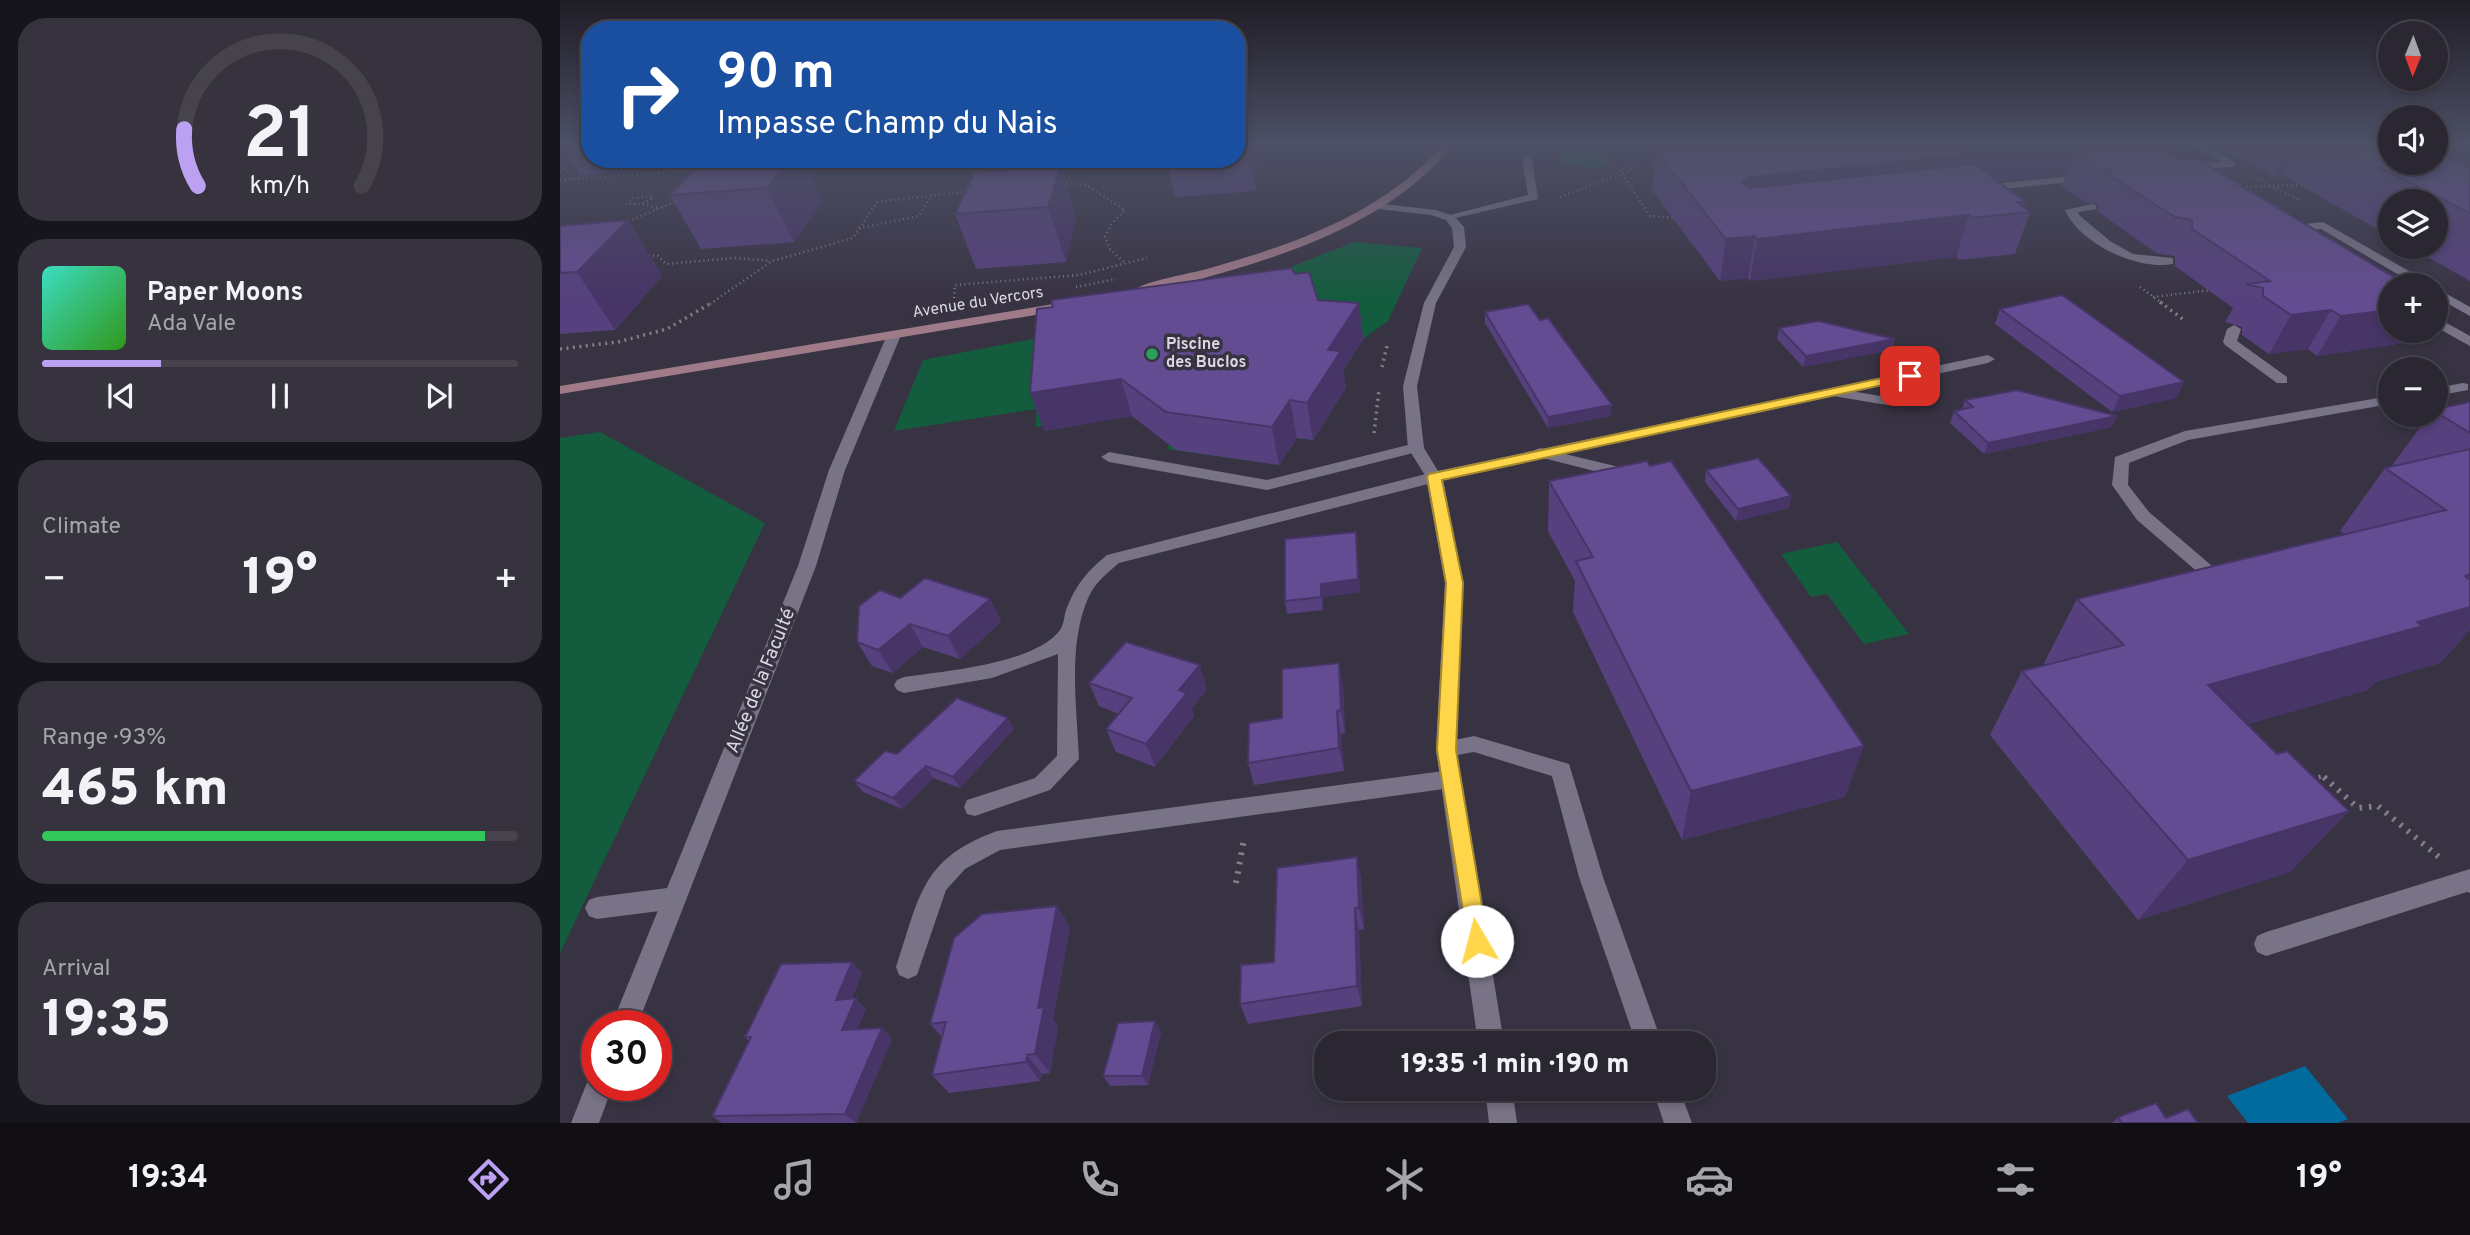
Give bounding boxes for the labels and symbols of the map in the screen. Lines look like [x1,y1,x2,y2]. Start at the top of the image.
north arrow [2378,21,2448,91]
street label: Avenue du Vercors [911,283,1045,323]
place label: Piscine des Buclos [1166,335,1246,373]
marker: Piscine des Buclos [1144,346,1160,362]
pin [1880,346,1940,406]
street label: Allée de la Faculté [721,605,801,757]
position arrow [1440,904,1514,978]
speed limit sign: 30 [581,1010,672,1101]

